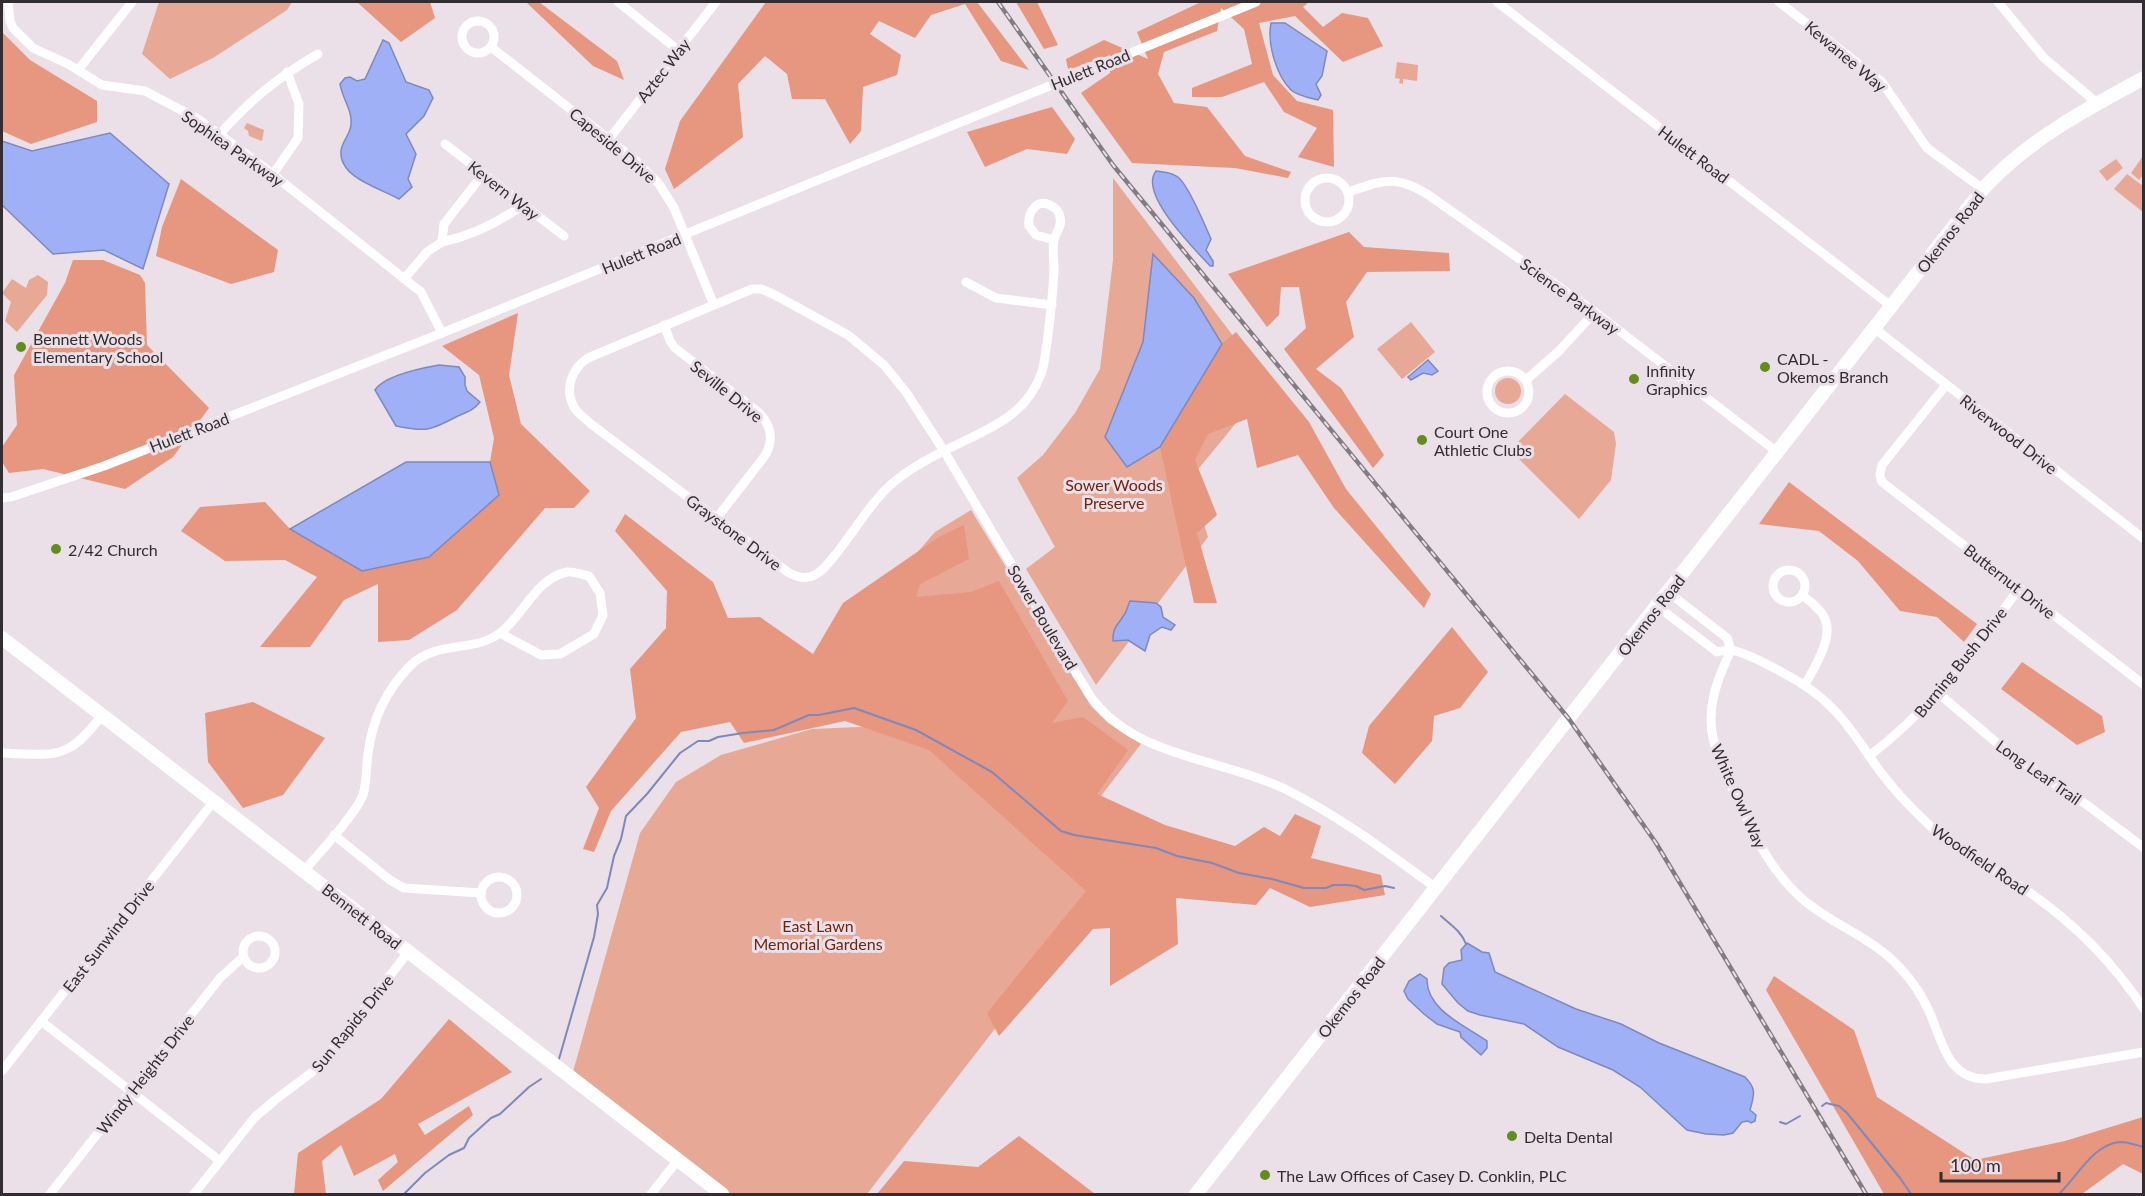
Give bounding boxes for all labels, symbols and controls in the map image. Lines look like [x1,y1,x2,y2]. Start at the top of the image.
street label: Kewanee Way [1802,17,1891,96]
street label: Aztec Way [632,34,694,106]
street label: Hulett Road [1048,45,1132,93]
street label: Capeside Drive [566,103,660,187]
street label: Sophiea Parkway [179,106,288,191]
street label: Hulett Road [1655,121,1733,187]
street label: Kevern Way [465,156,544,224]
street label: Okemos Road [1912,188,1988,276]
street label: Hulett Road [599,229,683,277]
street label: Science Parkway [1517,254,1624,339]
place label: Bennett Woods Elementary School [33,329,163,366]
marker: Bennett Woods Elementary School [14,340,28,354]
place label: CADL - Okemos Branch [1777,349,1888,386]
street label: Seville Drive [687,356,767,426]
marker: CADL - Okemos Branch [1758,360,1772,374]
place label: Infinity Graphics [1646,361,1708,398]
marker: Infinity Graphics [1627,372,1641,386]
street label: Riverwood Drive [1957,390,2061,478]
street label: Hulett Road [147,408,231,456]
place label: Court One Athletic Clubs [1434,422,1532,459]
marker: Court One Athletic Clubs [1415,433,1429,447]
park label: Sower Woods Preserve [1065,475,1163,512]
street label: Graystone Drive [683,490,785,574]
place label: 2/42 Church [68,540,158,559]
street label: Butternut Drive [1961,540,2059,622]
marker: 2/42 Church [49,542,63,556]
street label: Sower Boulevard [1004,561,1082,673]
street label: Okemos Road [1613,571,1689,659]
street label: Burning Bush Drive [1910,603,2010,721]
street label: Long Leaf Trail [1993,736,2085,808]
street label: White Owl Way [1708,741,1771,852]
street label: Woodfield Road [1928,820,2032,898]
street label: East Sunwind Drive [58,876,158,996]
street label: Bennett Road [319,879,405,953]
park label: East Lawn Memorial Gardens [753,916,883,953]
street label: Okemos Road [1313,953,1389,1041]
street label: Sun Rapids Drive [307,971,397,1075]
street label: Windy Heights Drive [92,1010,198,1138]
place label: Delta Dental [1524,1127,1613,1146]
marker: Delta Dental [1505,1129,1519,1143]
scale bar [1941,1145,2060,1183]
text: 100 m [1950,1154,2001,1176]
place label: The Law Offices of Casey D. Conklin, PLC [1277,1166,1567,1185]
marker: The Law Offices of Casey D. Conklin, PLC [1258,1168,1272,1182]

